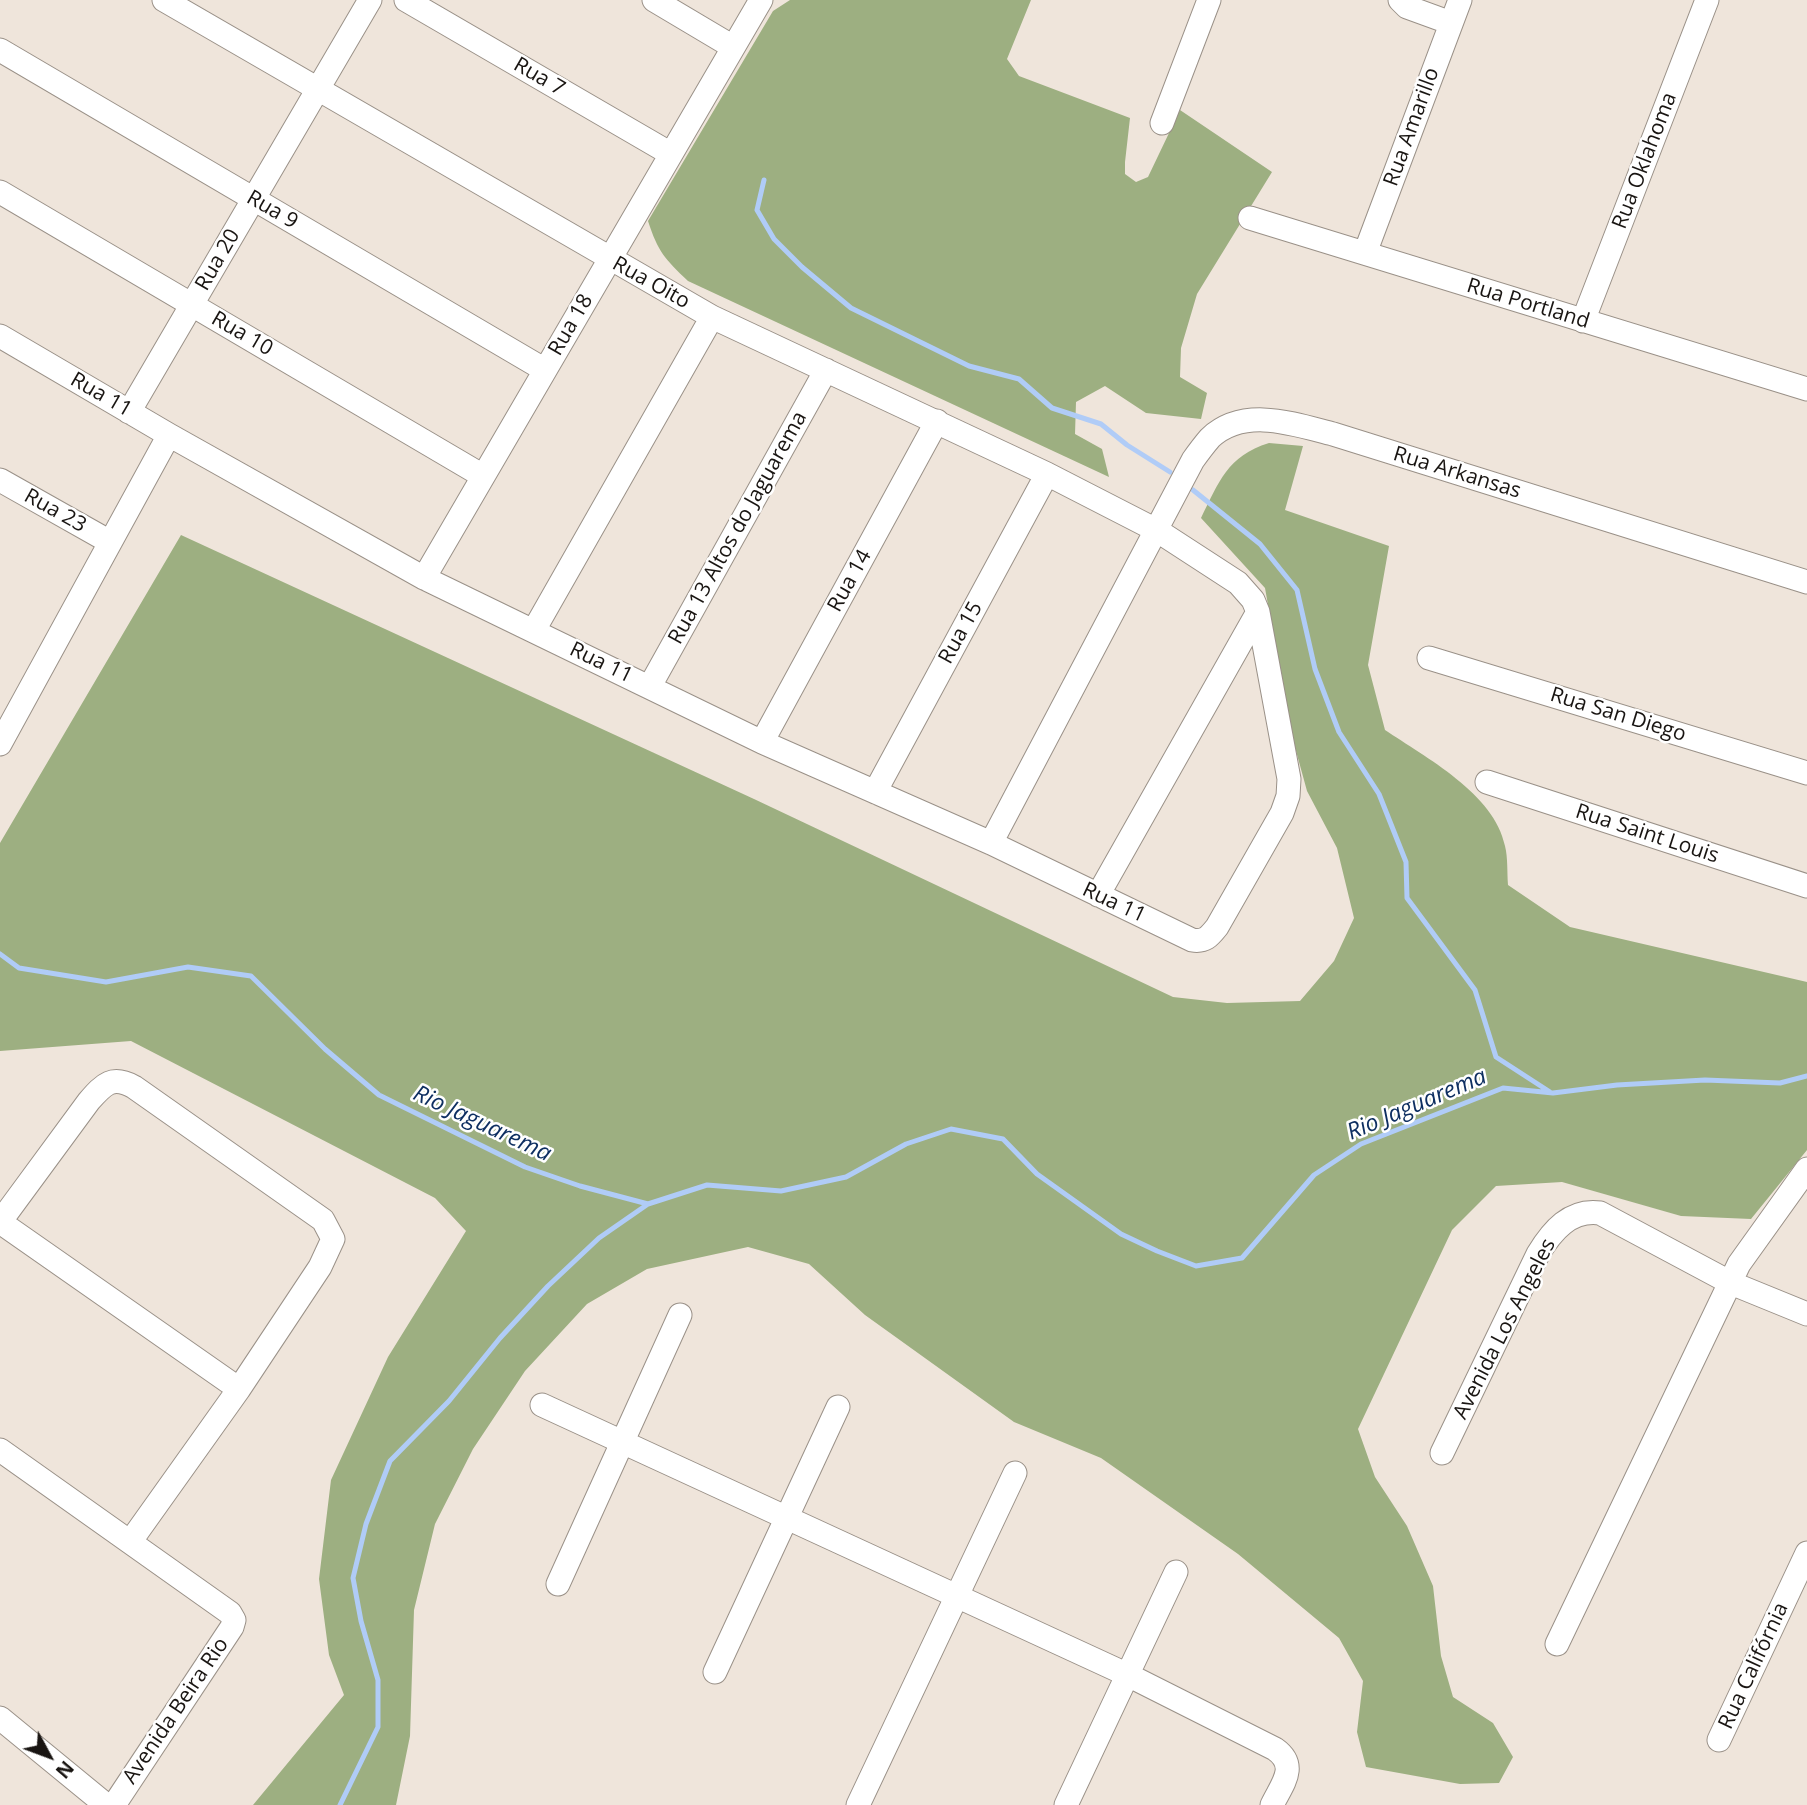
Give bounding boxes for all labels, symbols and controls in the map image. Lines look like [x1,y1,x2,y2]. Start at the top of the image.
street label: Rua 7 [509,52,569,102]
street label: Rua Amarillo [1379,64,1445,190]
street label: Rua Oklahoma [1607,89,1683,233]
street label: Rua 9 [242,185,302,235]
street label: Rua 20 [190,225,246,295]
street label: Rua Oito [608,251,694,315]
street label: Rua Portland [1464,273,1592,335]
street label: Rua 18 [543,290,599,360]
street label: Rua 10 [207,306,277,362]
street label: Rua 11 [66,367,136,423]
street label: Rua 13 Altos do Jaguarema [663,407,813,649]
street label: Rua Arkansas [1390,442,1524,504]
street label: Rua 23 [20,484,90,538]
street label: Rua 14 [823,546,877,616]
street label: Rua 15 [934,598,988,668]
street label: Rua 11 [565,637,637,689]
street label: Rua San Diego [1547,682,1689,748]
street label: Rua Saint Louis [1572,799,1722,869]
street label: Rua 11 [1078,877,1150,929]
water label: Rio Jaguarema [1343,1063,1491,1147]
water label: Rio Jaguarema [409,1080,555,1168]
street label: Avenida Los Angeles [1449,1235,1561,1423]
street label: Rua Califórnia [1714,1599,1794,1733]
street label: Avenida Beira Rio [118,1633,234,1789]
north arrow [14,1721,84,1791]
text: N [50,1755,80,1784]

